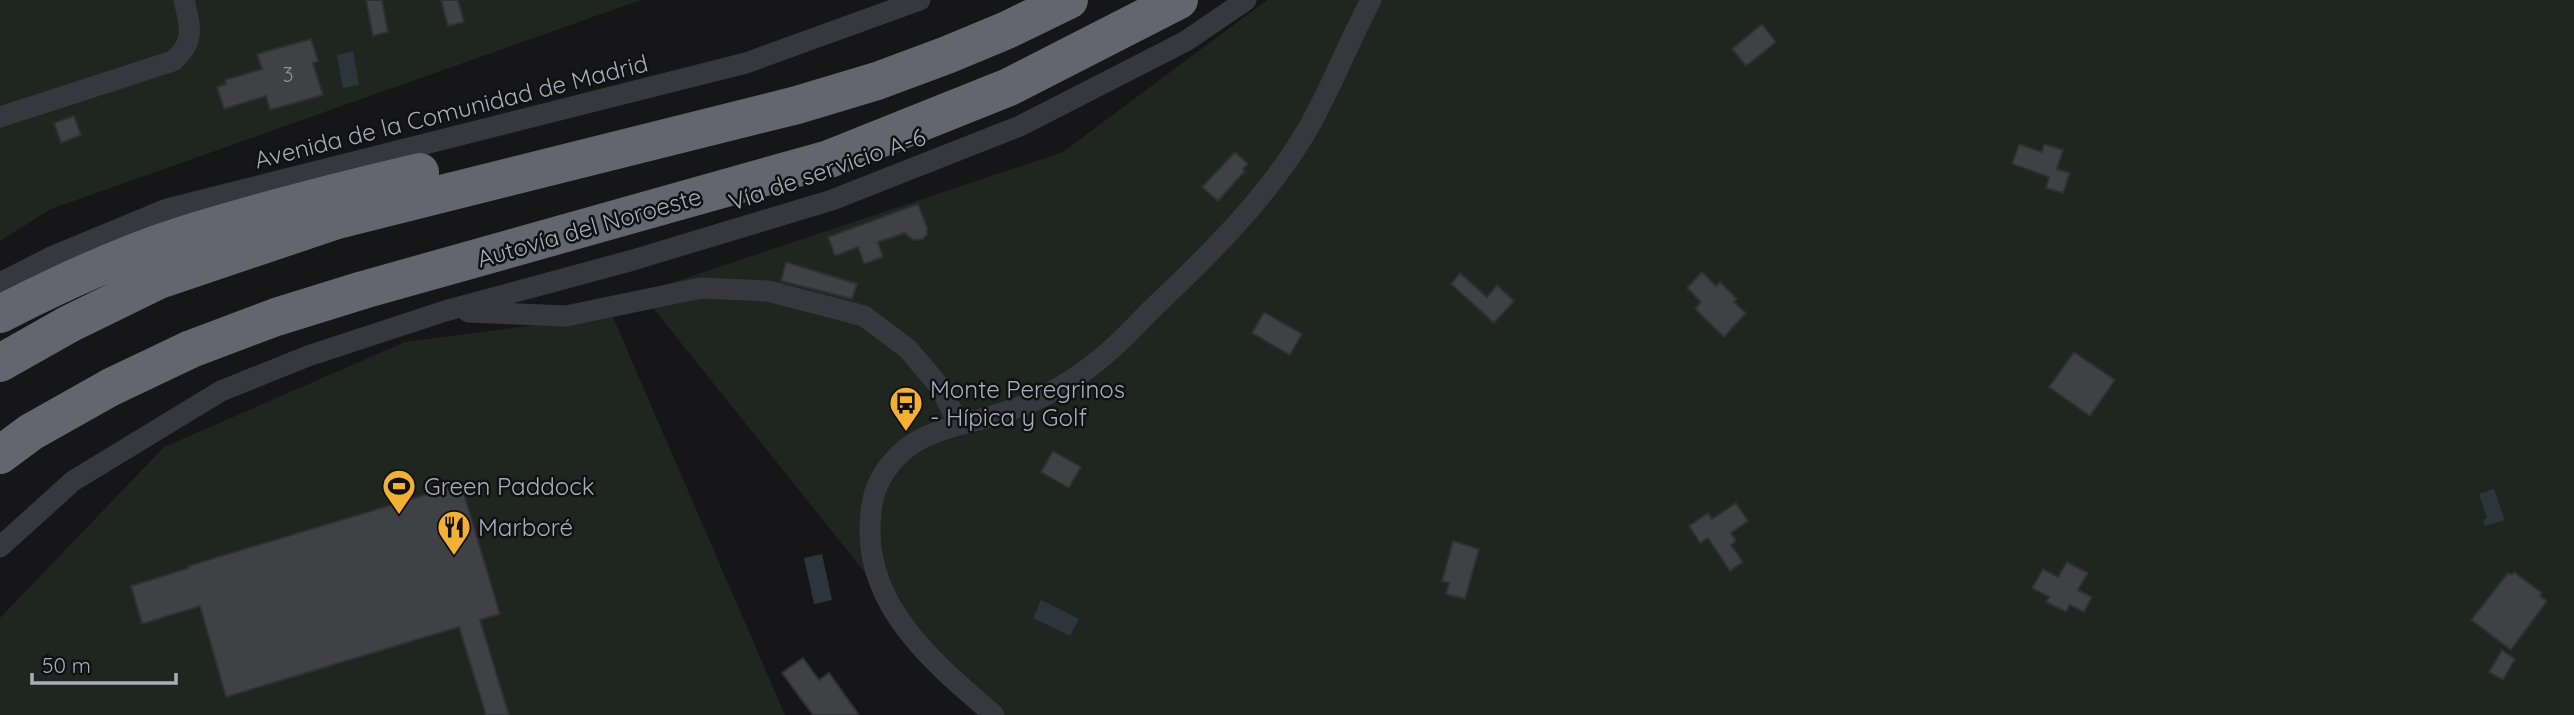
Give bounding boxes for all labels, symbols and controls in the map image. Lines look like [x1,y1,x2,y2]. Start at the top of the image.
street label: Avenida de la Comunidad de Madrid [251,48,651,174]
house number: 3 [282,61,294,87]
street label: Vía de servicio A-6 [725,121,930,217]
street label: Autovía del Noroeste [473,181,705,273]
place label: Monte Peregrinos - Hípica y Golf [930,374,1125,432]
bus stop icon: Monte Peregrinos - Hípica y Golf [887,384,925,433]
sports icon: Green Paddock [380,467,418,516]
place label: Green Paddock [424,471,595,501]
restaurant icon: Marboré [435,508,473,557]
place label: Marboré [478,512,573,542]
scale bar [32,642,175,686]
text: 50 m [42,652,91,678]

